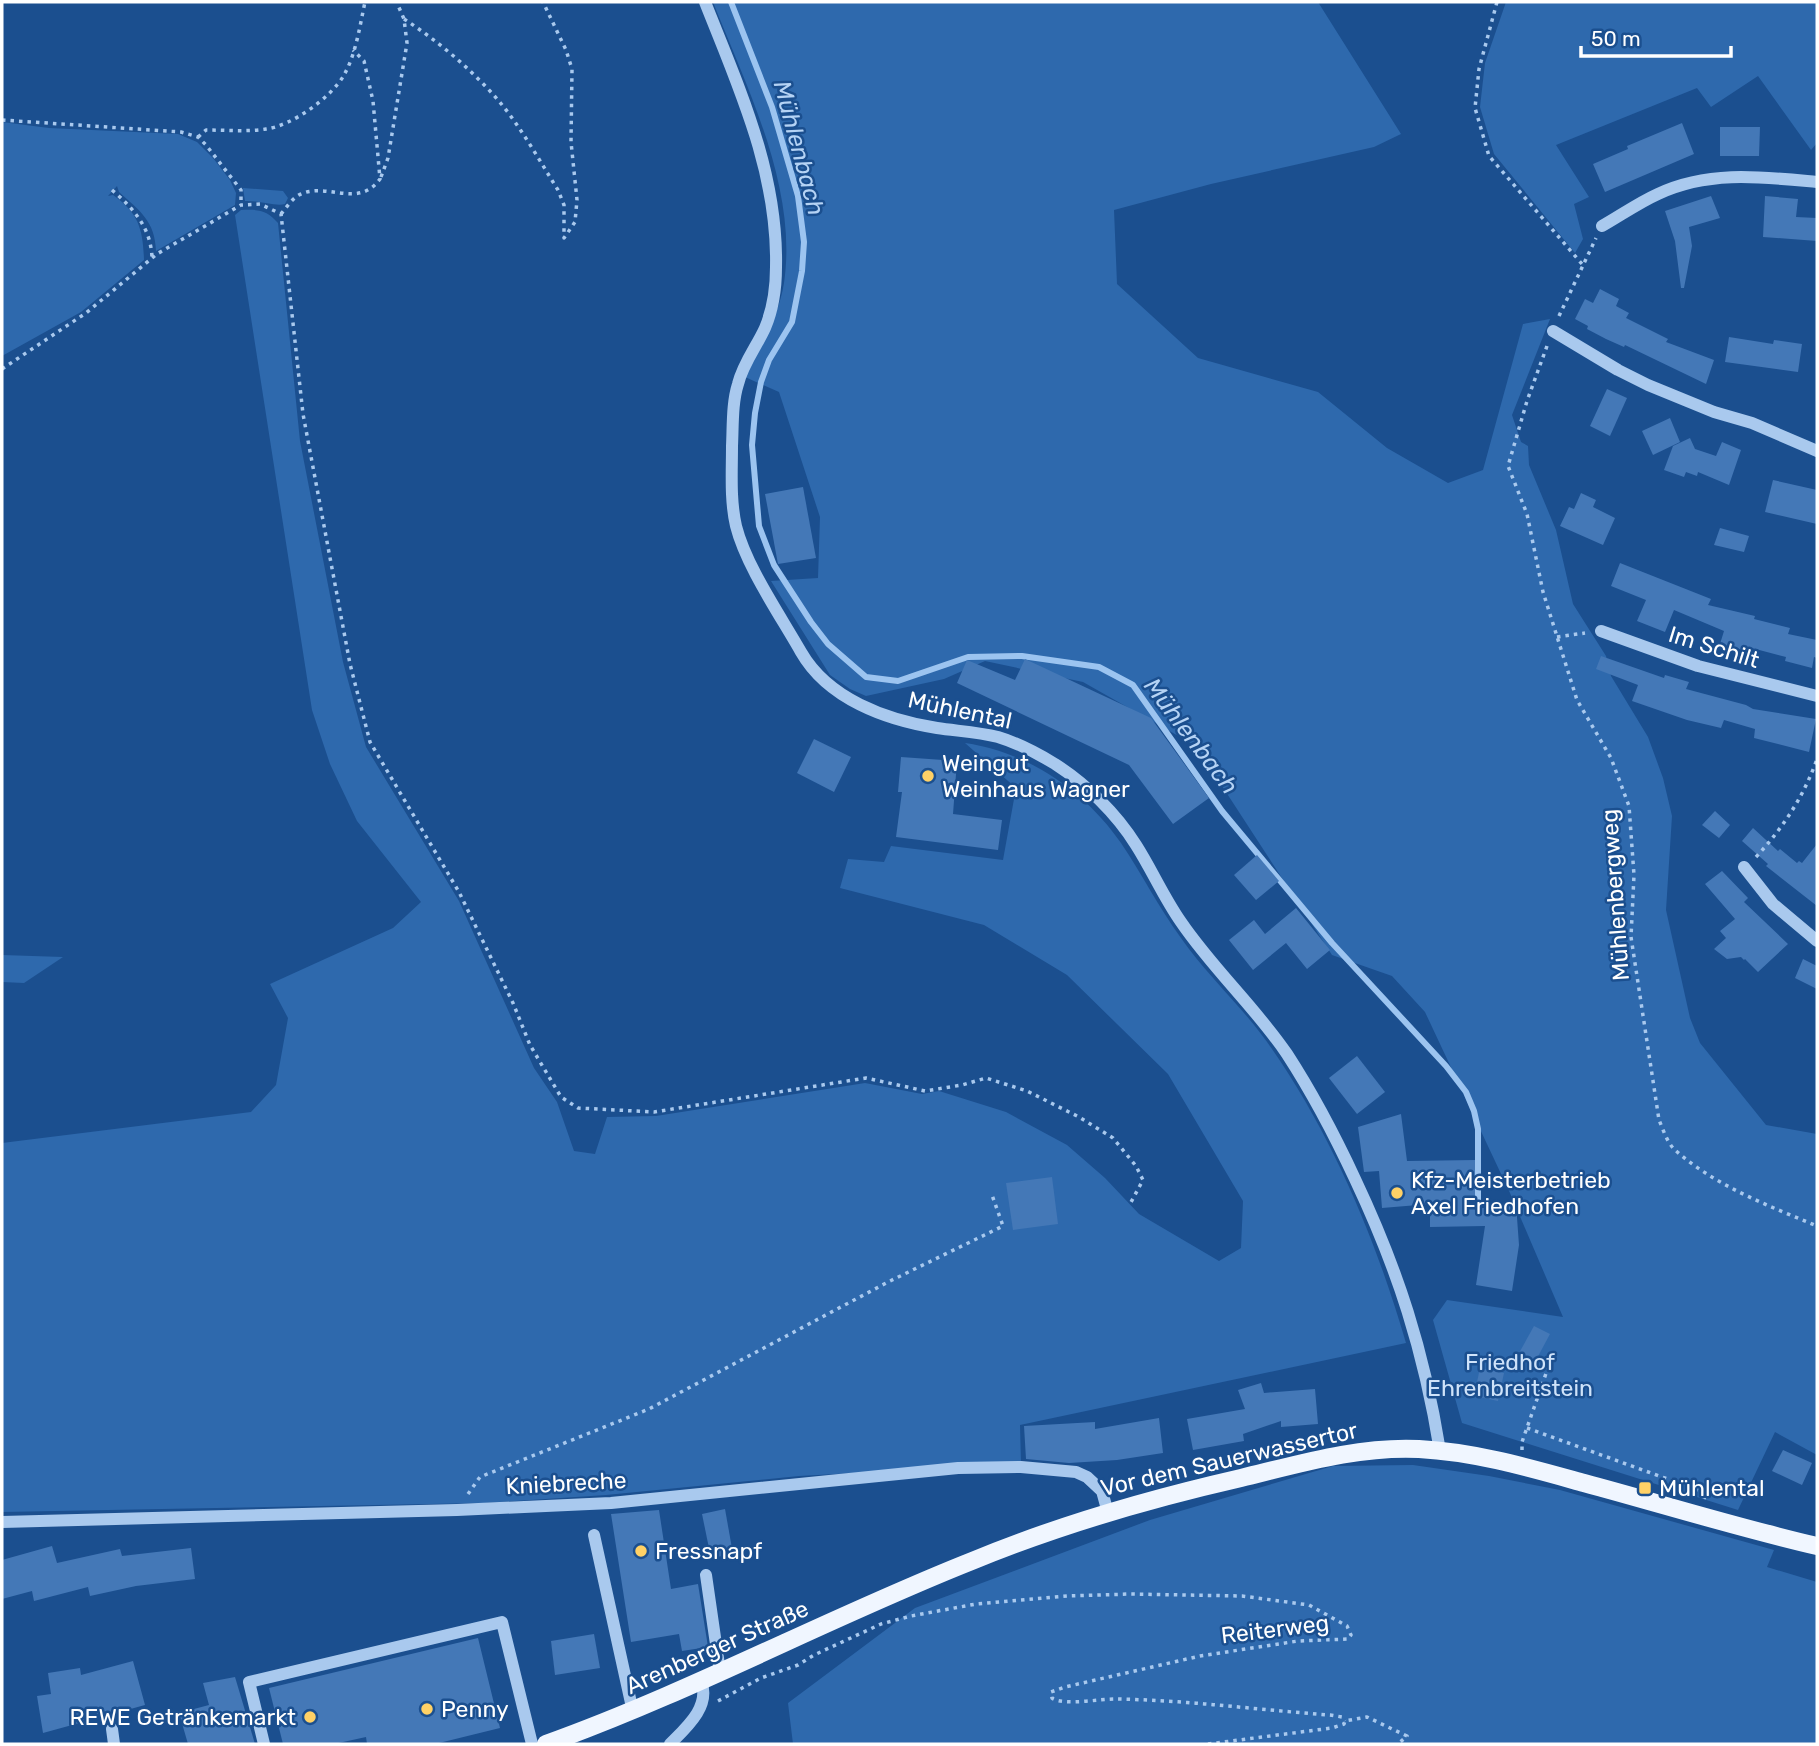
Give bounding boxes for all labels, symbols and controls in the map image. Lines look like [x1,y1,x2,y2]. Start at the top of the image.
scale bar [1581,14,1731,58]
text: 50 m [1591,26,1641,51]
water label: Mühlenbach [768,78,830,218]
street label: Im Schilt [1665,620,1763,674]
water label: Mühlenbach [1138,672,1244,800]
street label: Mühlental [905,685,1015,735]
place label: Weingut Weinhaus Wagner [942,749,1130,803]
marker: Weingut Weinhaus Wagner [920,768,936,784]
street label: Mühlenbergweg [1595,808,1635,982]
place label: Kfz-Meisterbetrieb Axel Friedhofen [1411,1166,1611,1220]
marker: Kfz-Meisterbetrieb Axel Friedhofen [1389,1185,1405,1201]
park label: Friedhof Ehrenbreitstein [1427,1348,1593,1402]
street label: Vor dem Sauerwassertor [1098,1416,1360,1502]
street label: Kniebreche [505,1466,627,1500]
place label: Mühlental [1659,1474,1765,1502]
marker: Mühlental [1637,1480,1653,1496]
place label: Fressnapf [655,1537,762,1565]
marker: Fressnapf [633,1543,649,1559]
street label: Arenberger Straße [621,1594,813,1700]
street label: Reiterweg [1219,1608,1331,1650]
place label: Penny [441,1695,509,1723]
marker: Penny [419,1701,435,1717]
place label: REWE Getränkemarkt [69,1703,296,1731]
marker: REWE Getränkemarkt [302,1709,318,1725]

